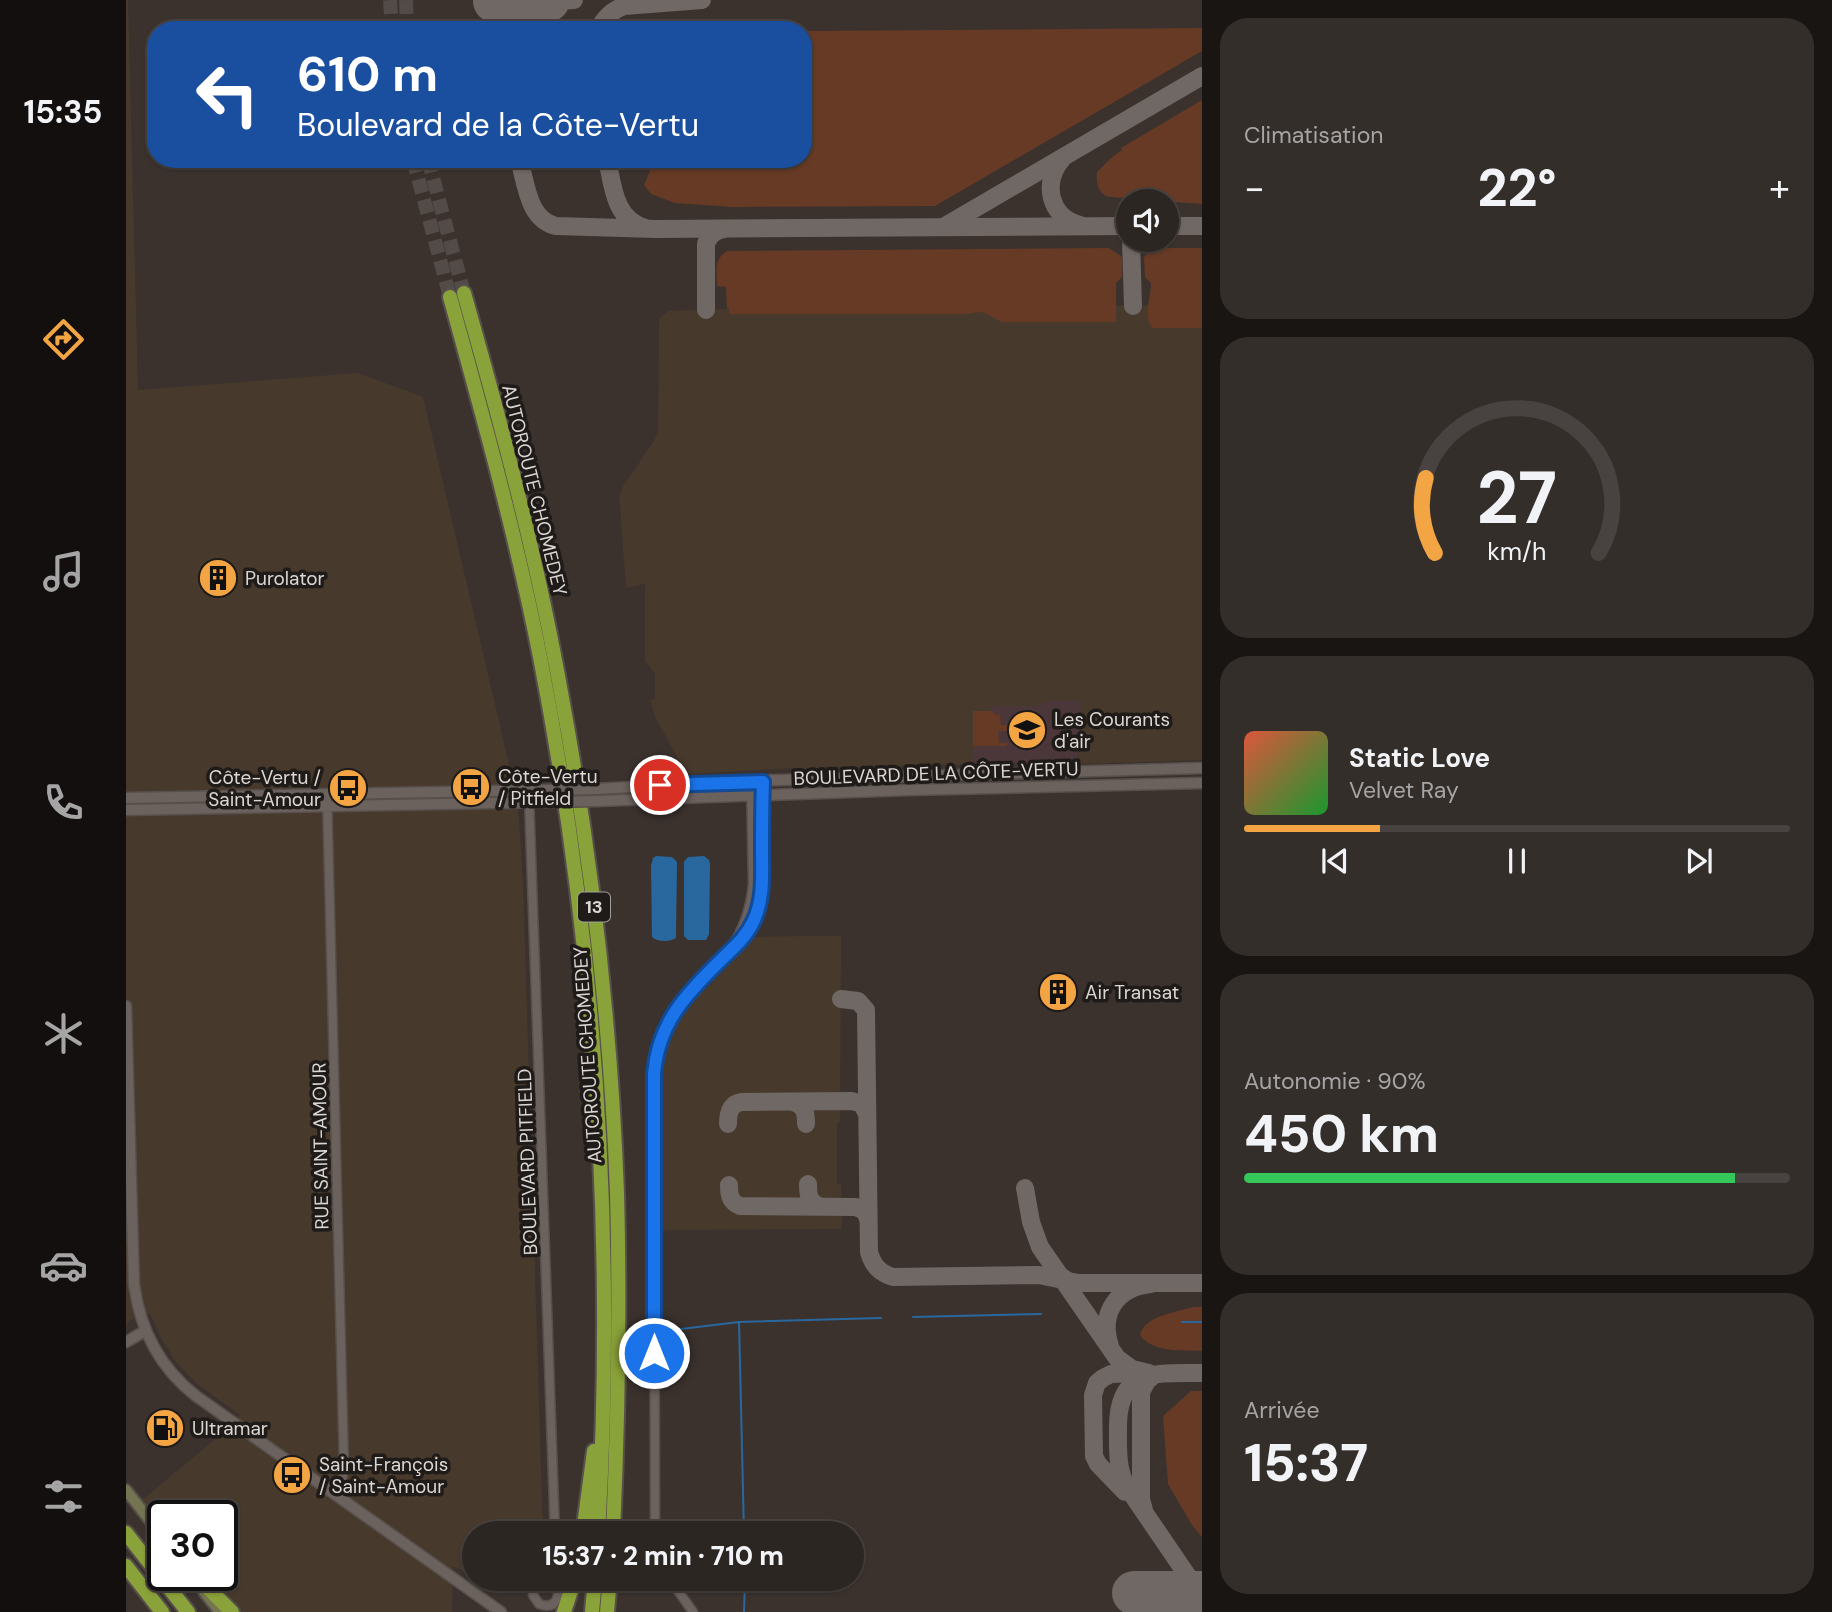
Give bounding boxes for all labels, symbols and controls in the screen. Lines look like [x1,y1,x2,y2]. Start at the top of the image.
text: 610 m [297,42,438,106]
icon: left [182,49,273,140]
text: 15:35 [24,91,102,133]
text: Boulevard de la Côte-Vertu [297,104,699,146]
text: Climatisation [1244,120,1383,150]
text: 22° [1477,154,1557,222]
text: − [1244,163,1265,213]
text: + [1769,163,1790,213]
map controls [1116,189,1179,252]
button: sound [1116,189,1179,252]
icon: directions [39,315,88,364]
street label: AUTOROUTE CHOMEDEY [496,382,573,598]
text: 27 [1477,452,1557,547]
text: km/h [1487,535,1547,568]
icon: music [39,547,88,596]
building icon: Purolator [197,557,239,599]
place label: Purolator [245,566,325,591]
place label: Les Courants d'air [1054,707,1170,754]
school or university icon: Les Courants d'air [1006,709,1048,751]
text: Static Love [1349,741,1490,775]
pin [630,755,690,815]
street label: BOULEVARD DE LA CÔTE-VERTU [793,756,1079,791]
place label: Côte-Vertu / Pitfield [498,764,598,811]
place label: Côte-Vertu / Saint-Amour [208,765,321,812]
bus stop icon: Côte-Vertu / Pitfield [450,766,492,808]
icon: arrive [641,766,679,804]
bus stop icon: Côte-Vertu / Saint-Amour [327,767,369,809]
text: Velvet Ray [1349,775,1459,805]
icon: phone [39,778,88,827]
icon: previous [1316,842,1354,880]
icon: pause [1498,842,1536,880]
icon: next [1680,842,1718,880]
road number: 13 [578,893,610,922]
street label: AUTOROUTE CHOMEDEY [567,946,608,1164]
building icon: Air Transat [1037,971,1079,1013]
place label: Air Transat [1085,980,1179,1005]
icon: climate [39,1009,88,1058]
street label: RUE SAINT-AMOUR [307,1062,334,1230]
text: Autonomie · 90% [1244,1066,1426,1096]
street label: BOULEVARD PITFIELD [512,1068,543,1256]
text: 450 km [1244,1100,1439,1168]
icon: car [39,1241,88,1290]
position arrow [617,1316,691,1390]
text: Arrivée [1244,1395,1320,1425]
fuel station icon: Ultramar [144,1407,186,1449]
place label: Ultramar [192,1416,268,1441]
text: 15:37 [1244,1429,1368,1497]
place label: Saint-François / Saint-Amour [319,1452,448,1499]
bus stop icon: Saint-François / Saint-Amour [271,1454,313,1496]
icon: filters [39,1472,88,1521]
speed limit sign: 30 [147,1500,238,1591]
text: 15:37 · 2 min · 710 m [542,1539,784,1573]

